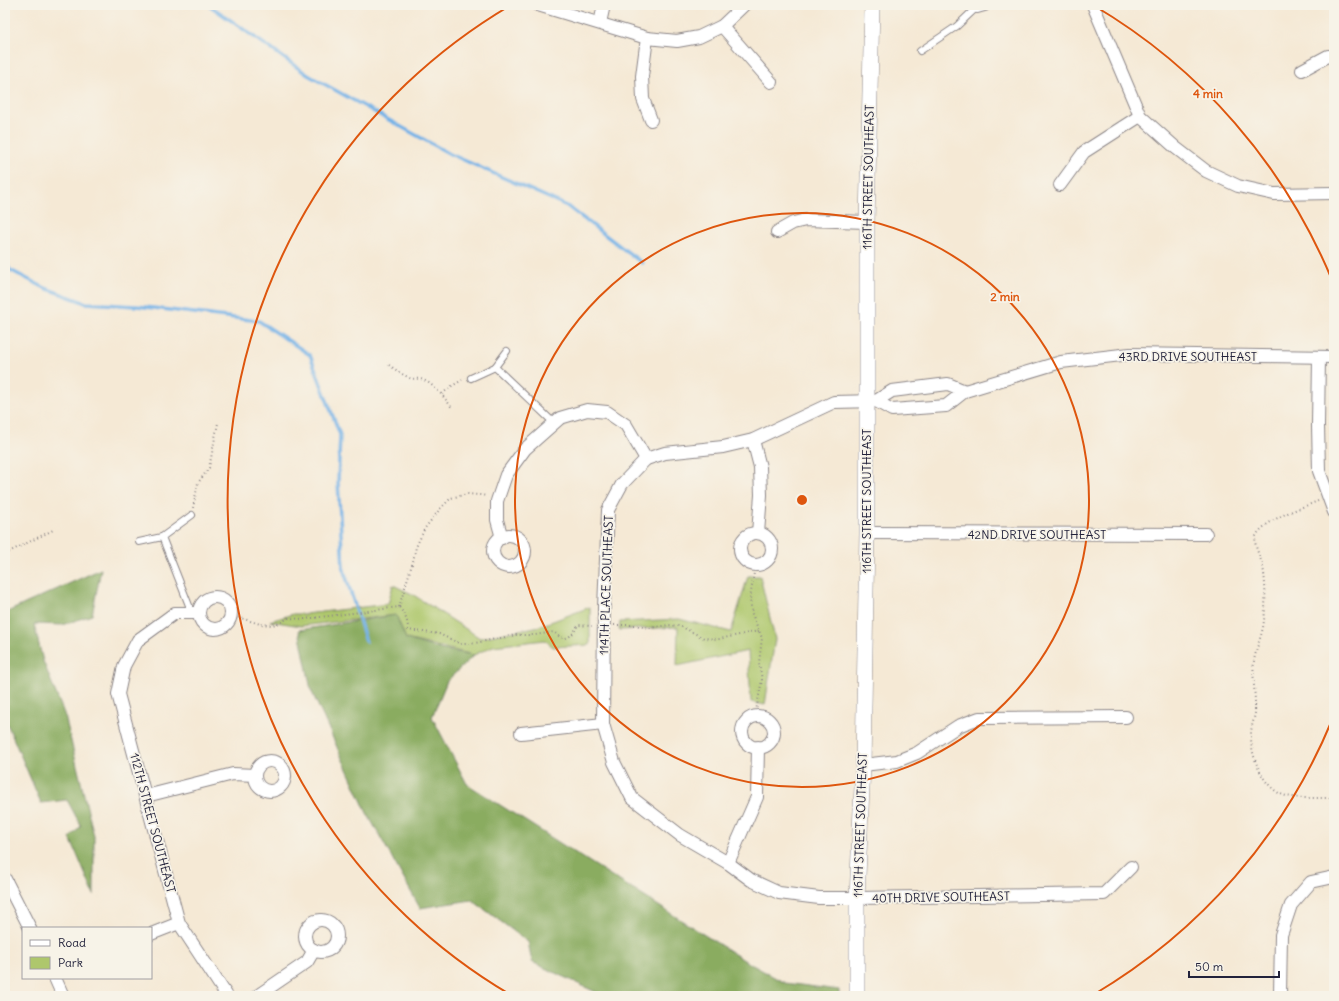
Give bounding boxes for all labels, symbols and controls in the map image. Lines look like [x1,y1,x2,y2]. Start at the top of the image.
text: 4 min [1193,86,1223,101]
street label: 116TH STREET SOUTHEAST [859,105,877,249]
text: 2 min [990,289,1020,304]
street label: 43RD DRIVE SOUTHEAST [1119,349,1257,364]
street label: 116TH STREET SOUTHEAST [859,429,874,573]
centre of rings [795,493,809,507]
street label: 114TH PLACE SOUTHEAST [596,515,616,655]
street label: 42ND DRIVE SOUTHEAST [968,527,1106,542]
street label: 112TH STREET SOUTHEAST [127,751,179,895]
street label: 116TH STREET SOUTHEAST [850,752,870,898]
street label: 40TH DRIVE SOUTHEAST [872,888,1010,906]
legend [22,927,152,979]
text: Road [58,935,86,950]
scale bar [1189,953,1279,979]
text: Park [58,955,83,970]
text: 50 m [1195,959,1224,974]

